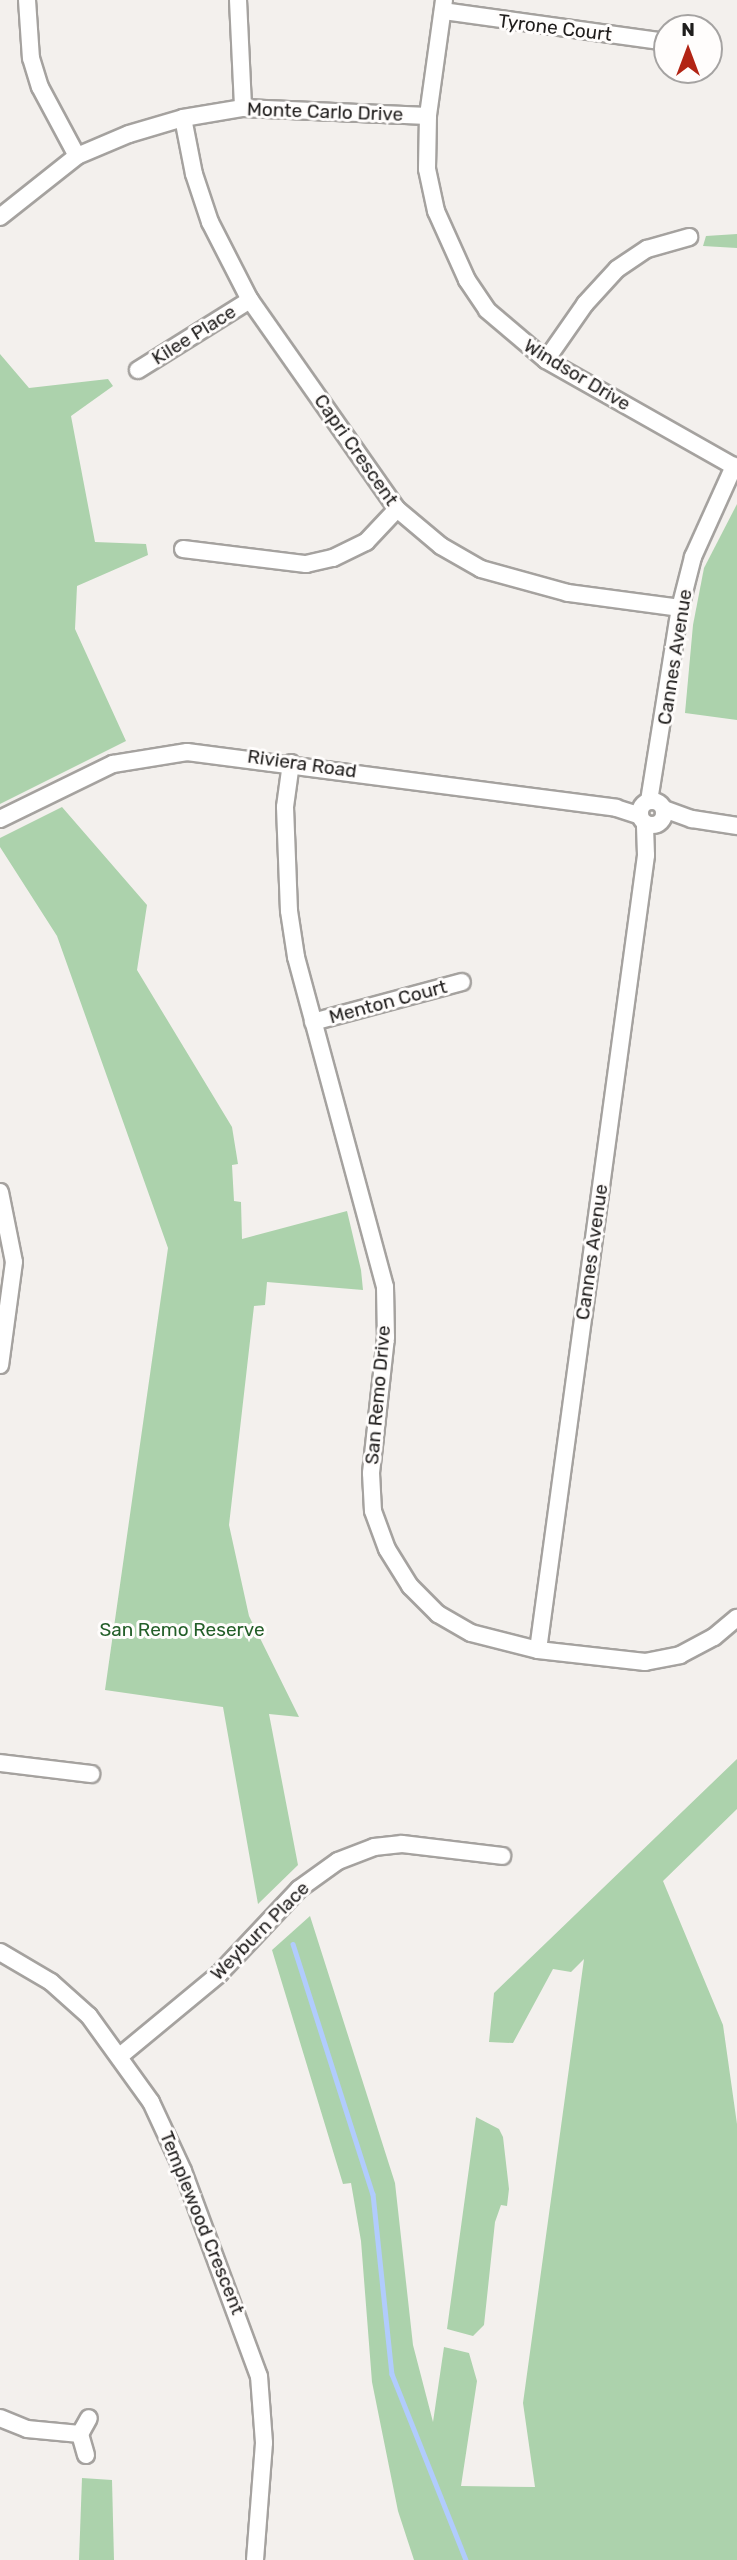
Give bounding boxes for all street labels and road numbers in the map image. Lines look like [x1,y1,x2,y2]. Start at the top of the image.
street label: Tyrone Court [497,10,613,46]
street label: Monte Carlo Drive [246,98,404,126]
street label: Kilee Place [148,300,240,370]
street label: Windsor Drive [519,334,635,416]
street label: Capri Crescent [309,390,403,510]
street label: Cannes Avenue [653,587,697,727]
street label: Riviera Road [246,745,358,783]
street label: Menton Court [326,975,450,1029]
street label: Cannes Avenue [571,1182,613,1322]
street label: San Remo Drive [361,1324,395,1466]
street label: Weyburn Place [206,1877,314,1985]
street label: Templewood Crescent [155,2128,249,2318]

